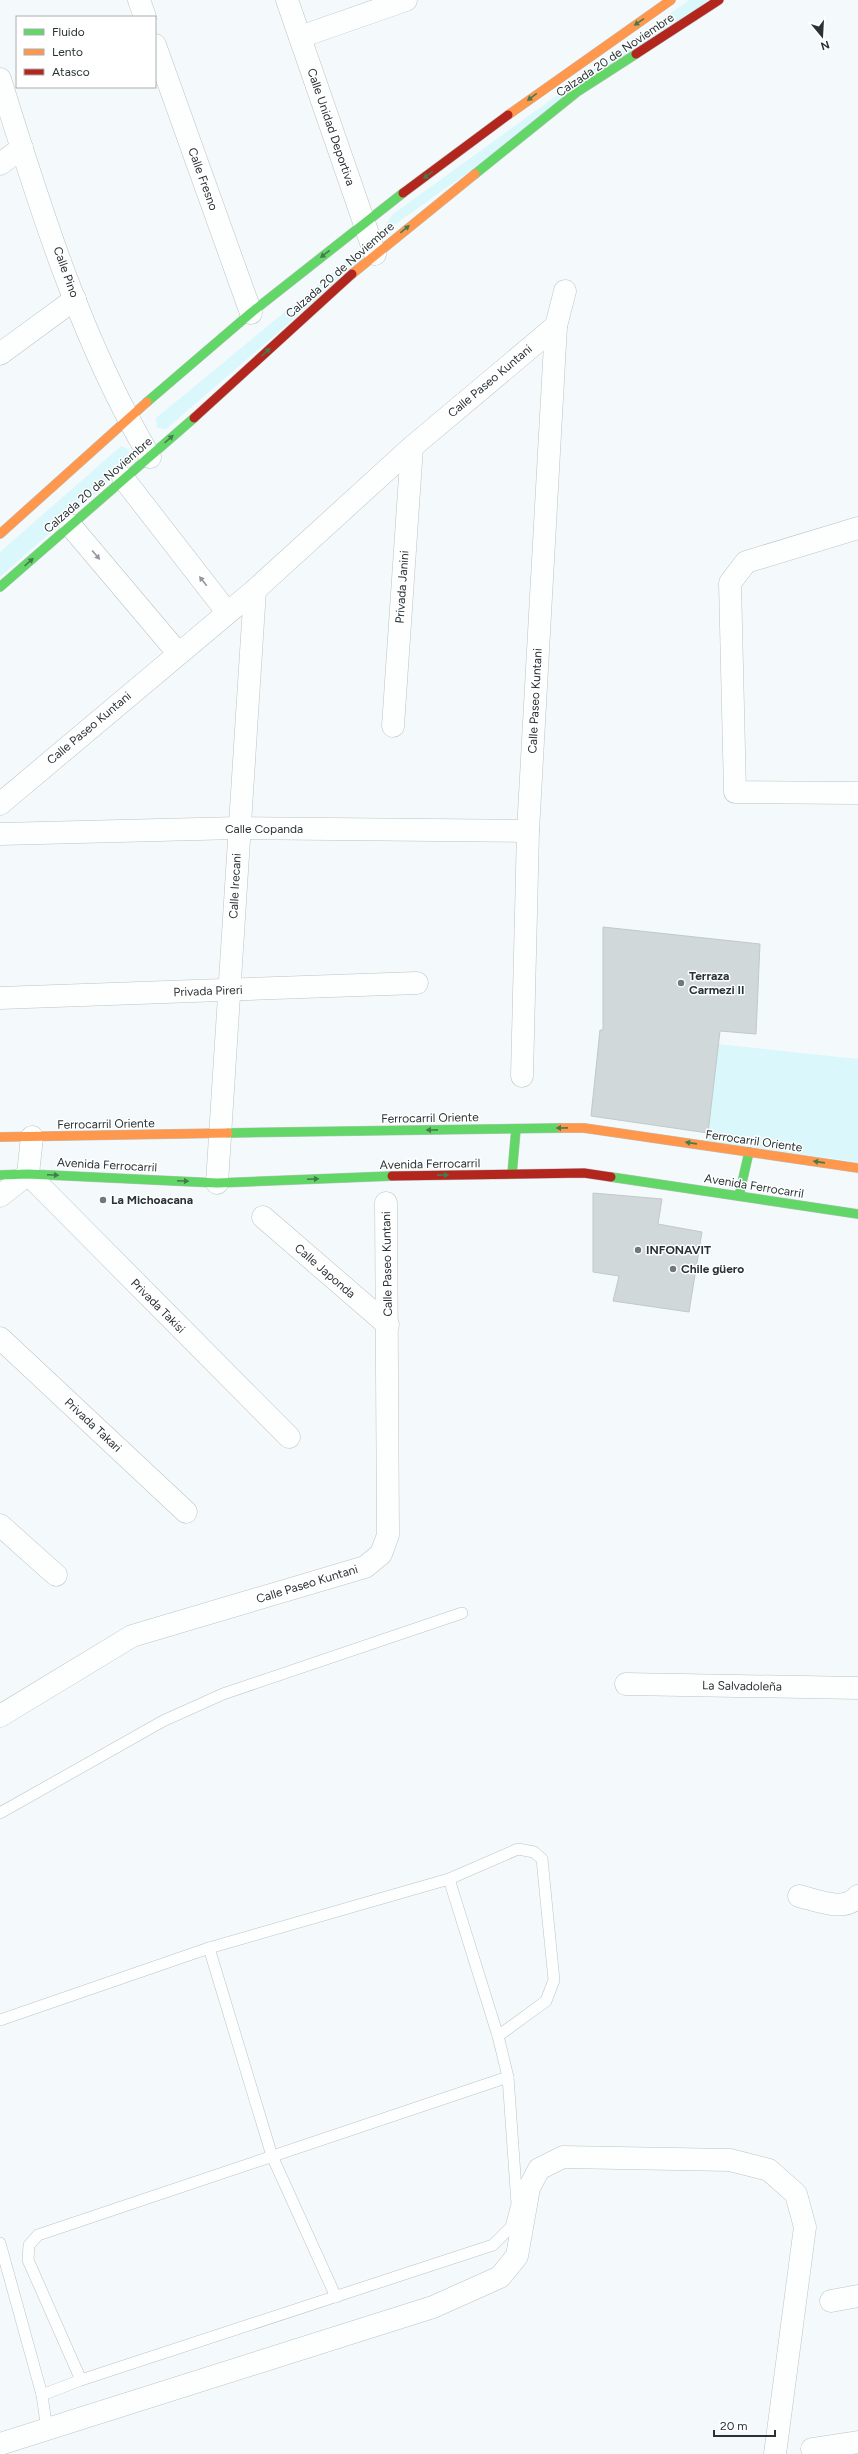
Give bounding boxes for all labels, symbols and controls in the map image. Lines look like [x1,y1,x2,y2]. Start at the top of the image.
street label: Calzada 20 de Noviembre [553,10,677,100]
legend [16,16,156,88]
north arrow [802,16,842,56]
one-way arrow [633,18,644,26]
text: Fluido [52,25,85,39]
text: N [819,38,831,53]
text: Lento [52,45,83,59]
text: Atasco [52,65,90,79]
street label: Calle Unidad Deportiva [304,67,358,187]
one-way arrow [527,92,538,101]
street label: Calle Fresno [185,146,221,212]
one-way arrow [423,171,434,179]
street label: Calzada 20 de Noviembre [283,219,397,321]
one-way arrow [400,225,411,234]
street label: Calle Pino [50,245,82,299]
one-way arrow [320,250,331,258]
street label: Calle Paseo Kuntani [445,342,535,420]
one-way arrow [261,348,271,357]
street label: Calzada 20 de Noviembre [41,434,155,536]
one-way arrow [164,435,174,444]
one-way arrow [91,549,100,560]
street label: Privada Janini [392,550,412,624]
one-way arrow [24,557,34,566]
one-way arrow [199,576,208,587]
street label: Calle Paseo Kuntani [525,648,545,754]
street label: Calle Paseo Kuntani [44,689,134,767]
street label: Calle Copanda [225,822,303,836]
street label: Calle Irecani [226,853,244,919]
place label: Terraza Carmezi II [689,969,744,997]
marker: Terraza Carmezi II [676,978,686,988]
street label: Privada Pireri [173,983,243,999]
street label: Ferrocarril Oriente [381,1110,479,1126]
street label: Ferrocarril Oriente [57,1116,155,1132]
one-way arrow [555,1125,568,1131]
one-way arrow [425,1127,438,1133]
street label: Ferrocarril Oriente [705,1127,804,1155]
one-way arrow [685,1140,697,1146]
street label: Avenida Ferrocarril [56,1155,158,1175]
street label: Avenida Ferrocarril [380,1156,480,1172]
one-way arrow [813,1159,825,1165]
street label: Avenida Ferrocarril [703,1171,805,1201]
one-way arrow [47,1172,60,1178]
one-way arrow [437,1172,449,1179]
one-way arrow [307,1176,320,1182]
one-way arrow [177,1178,190,1184]
place label: La Michoacana [111,1193,193,1207]
marker: La Michoacana [98,1195,108,1205]
street label: Calle Paseo Kuntani [379,1211,395,1317]
street label: Calle Japonda [292,1241,358,1301]
place label: INFONAVIT [646,1243,711,1257]
marker: INFONAVIT [633,1245,643,1255]
place label: Chile güero [681,1262,744,1276]
marker: Chile güero [668,1264,678,1274]
street label: Privada Takisi [128,1276,188,1336]
street label: Privada Takari [62,1395,124,1455]
street label: Calle Paseo Kuntani [255,1562,359,1606]
street label: La Salvadoleña [702,1678,782,1694]
scale bar [714,2412,775,2438]
text: 20 m [720,2419,748,2433]

